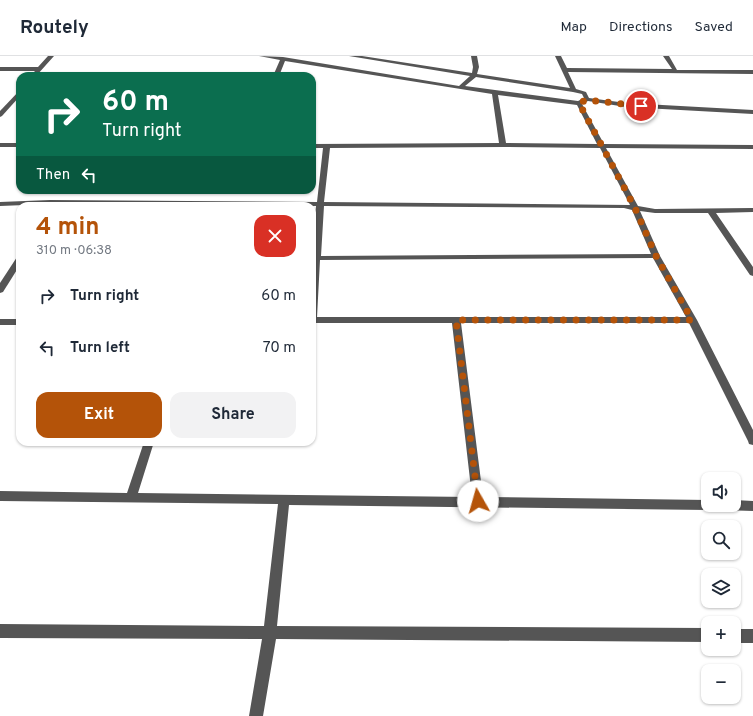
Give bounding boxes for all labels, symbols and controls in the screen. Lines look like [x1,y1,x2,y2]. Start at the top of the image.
text: Routely [20,16,89,40]
text: Map [561,19,587,36]
text: Directions [609,19,673,36]
text: Saved [695,19,733,36]
text: 60 m [102,85,169,121]
icon: right [36,88,88,140]
pin [624,89,658,123]
icon: arrive [630,95,652,117]
text: Turn right [102,120,182,143]
icon: left [78,164,100,186]
text: Then [36,166,70,185]
text: 4 min [36,213,99,243]
button: close [254,215,296,257]
text: 310 m · 06:38 [36,243,112,259]
icon: right [36,285,58,307]
text: Turn right [70,287,139,306]
text: 60 m [261,287,296,306]
icon: left [36,337,58,359]
text: Turn left [70,339,130,358]
text: 70 m [263,339,296,358]
button: Exit [36,392,162,438]
button: Share [170,392,296,438]
map controls [701,472,741,704]
button: sound [701,472,741,512]
position arrow [457,480,499,522]
button: search [701,520,741,560]
button: layers [701,568,741,608]
button: + [701,616,741,656]
button: − [701,664,741,704]

